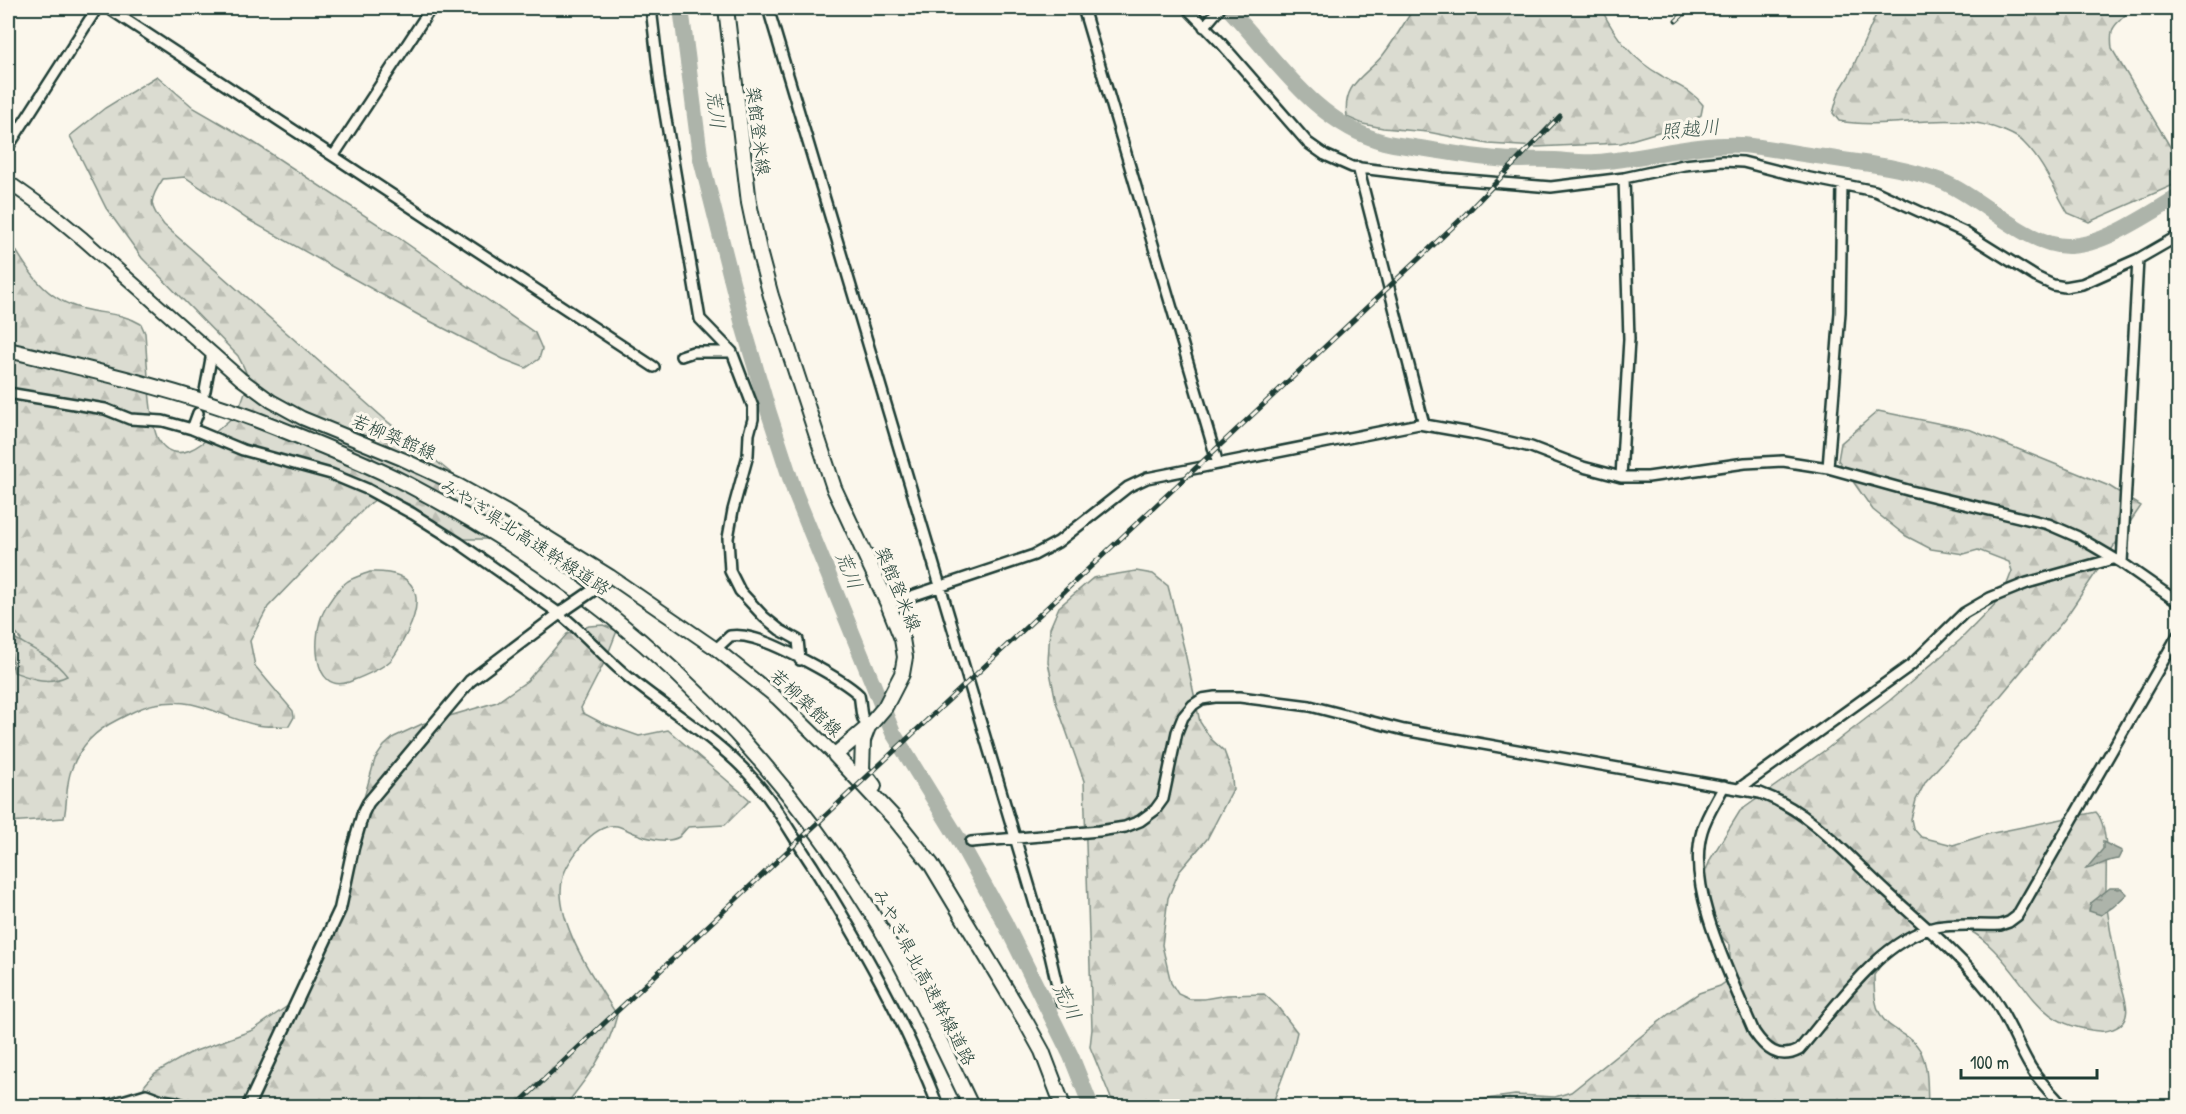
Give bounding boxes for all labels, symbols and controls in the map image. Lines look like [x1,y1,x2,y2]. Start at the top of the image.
street label: 築館登米線 [741,85,776,177]
water label: 荒川 [701,87,732,130]
water label: 照越川 [1659,112,1721,145]
street label: 若柳築館線 [348,407,441,466]
street label: みやぎ県北高速幹線道路 [435,472,615,601]
street label: 築館登米線 [869,542,928,635]
water label: 荒川 [829,546,869,593]
street label: 若柳築館線 [765,663,848,742]
street label: みやぎ県北高速幹線道路 [867,883,982,1070]
water label: 荒川 [1047,977,1088,1025]
scale bar [1961,1042,2098,1080]
text: 100 m [1970,1050,2009,1075]

